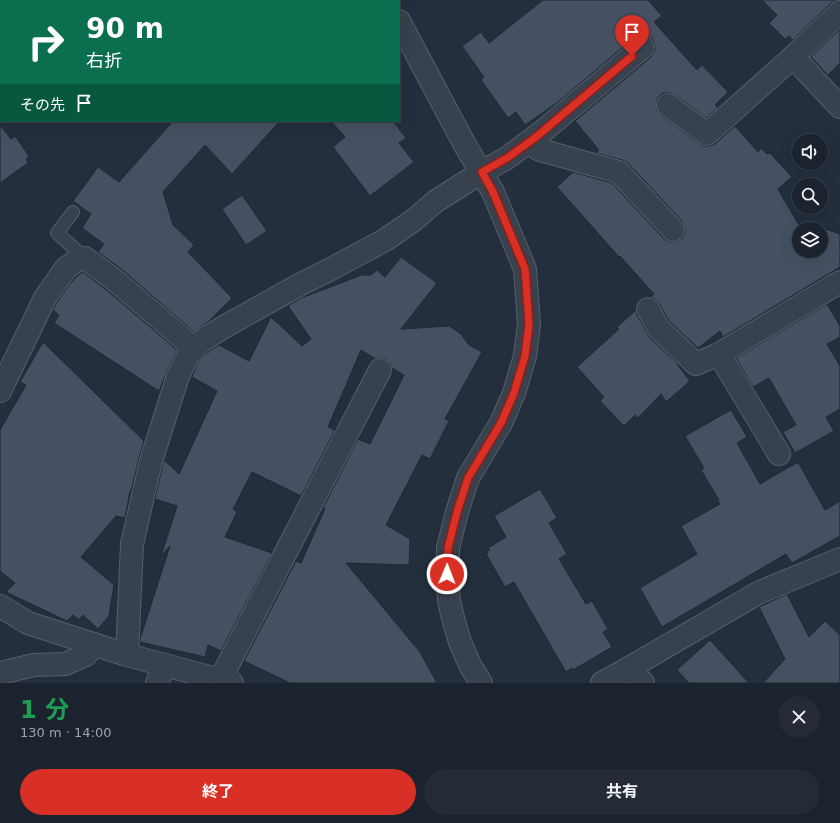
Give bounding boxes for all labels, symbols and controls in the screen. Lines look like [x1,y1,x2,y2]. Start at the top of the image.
text: 90 m [86,12,164,45]
pin [615,15,649,56]
icon: right [20,16,72,68]
icon: arrive [621,21,643,43]
text: 右折 [86,50,122,71]
icon: arrive [73,92,95,114]
text: その先 [20,96,65,114]
map controls [792,134,828,258]
button: sound [792,134,828,170]
button: search [792,178,828,214]
button: layers [792,222,828,258]
position arrow [426,553,468,595]
text: 1 分 [20,696,69,724]
button: close [778,696,820,738]
text: 130 m · 14:00 [20,725,111,740]
button: 終了 [20,769,416,815]
button: 共有 [424,769,820,815]

